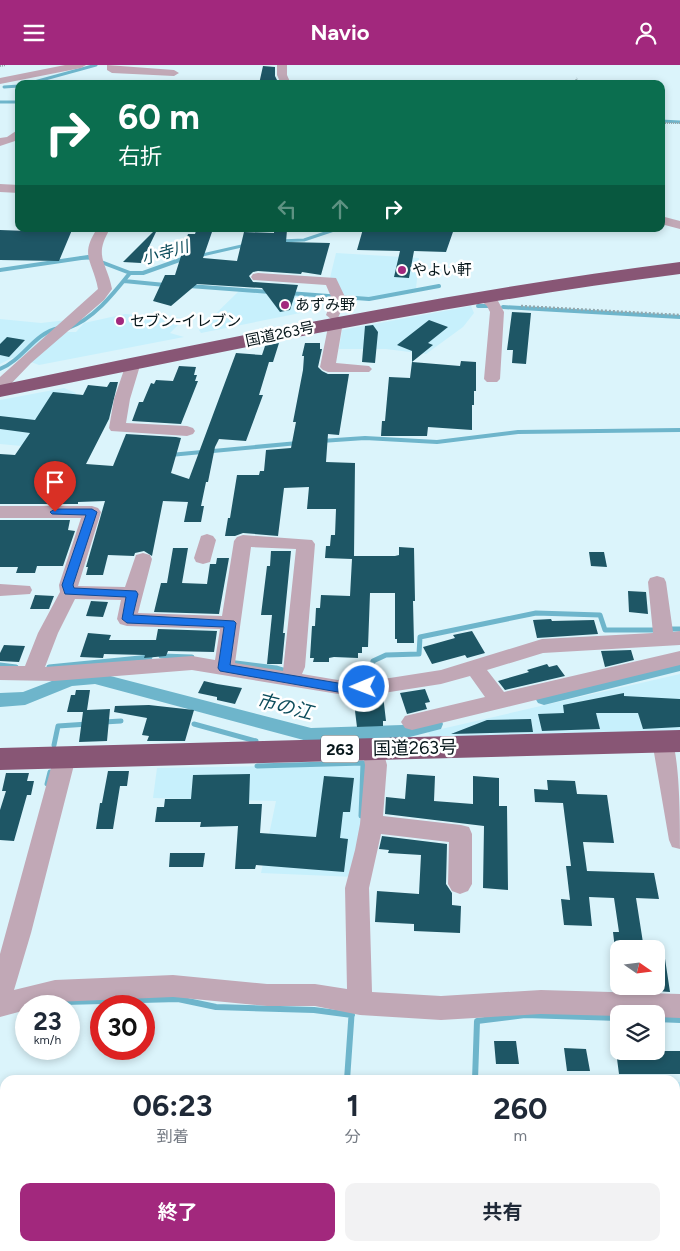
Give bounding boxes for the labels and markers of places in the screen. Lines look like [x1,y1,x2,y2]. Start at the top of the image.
place label: やよい軒 [412,261,472,279]
marker: やよい軒 [396,264,408,276]
place label: あずみ野 [295,296,355,314]
marker: あずみ野 [279,299,291,311]
place label: セブン-イレブン [130,312,241,330]
marker: セブン-イレブン [114,315,126,327]
pin [34,461,76,512]

